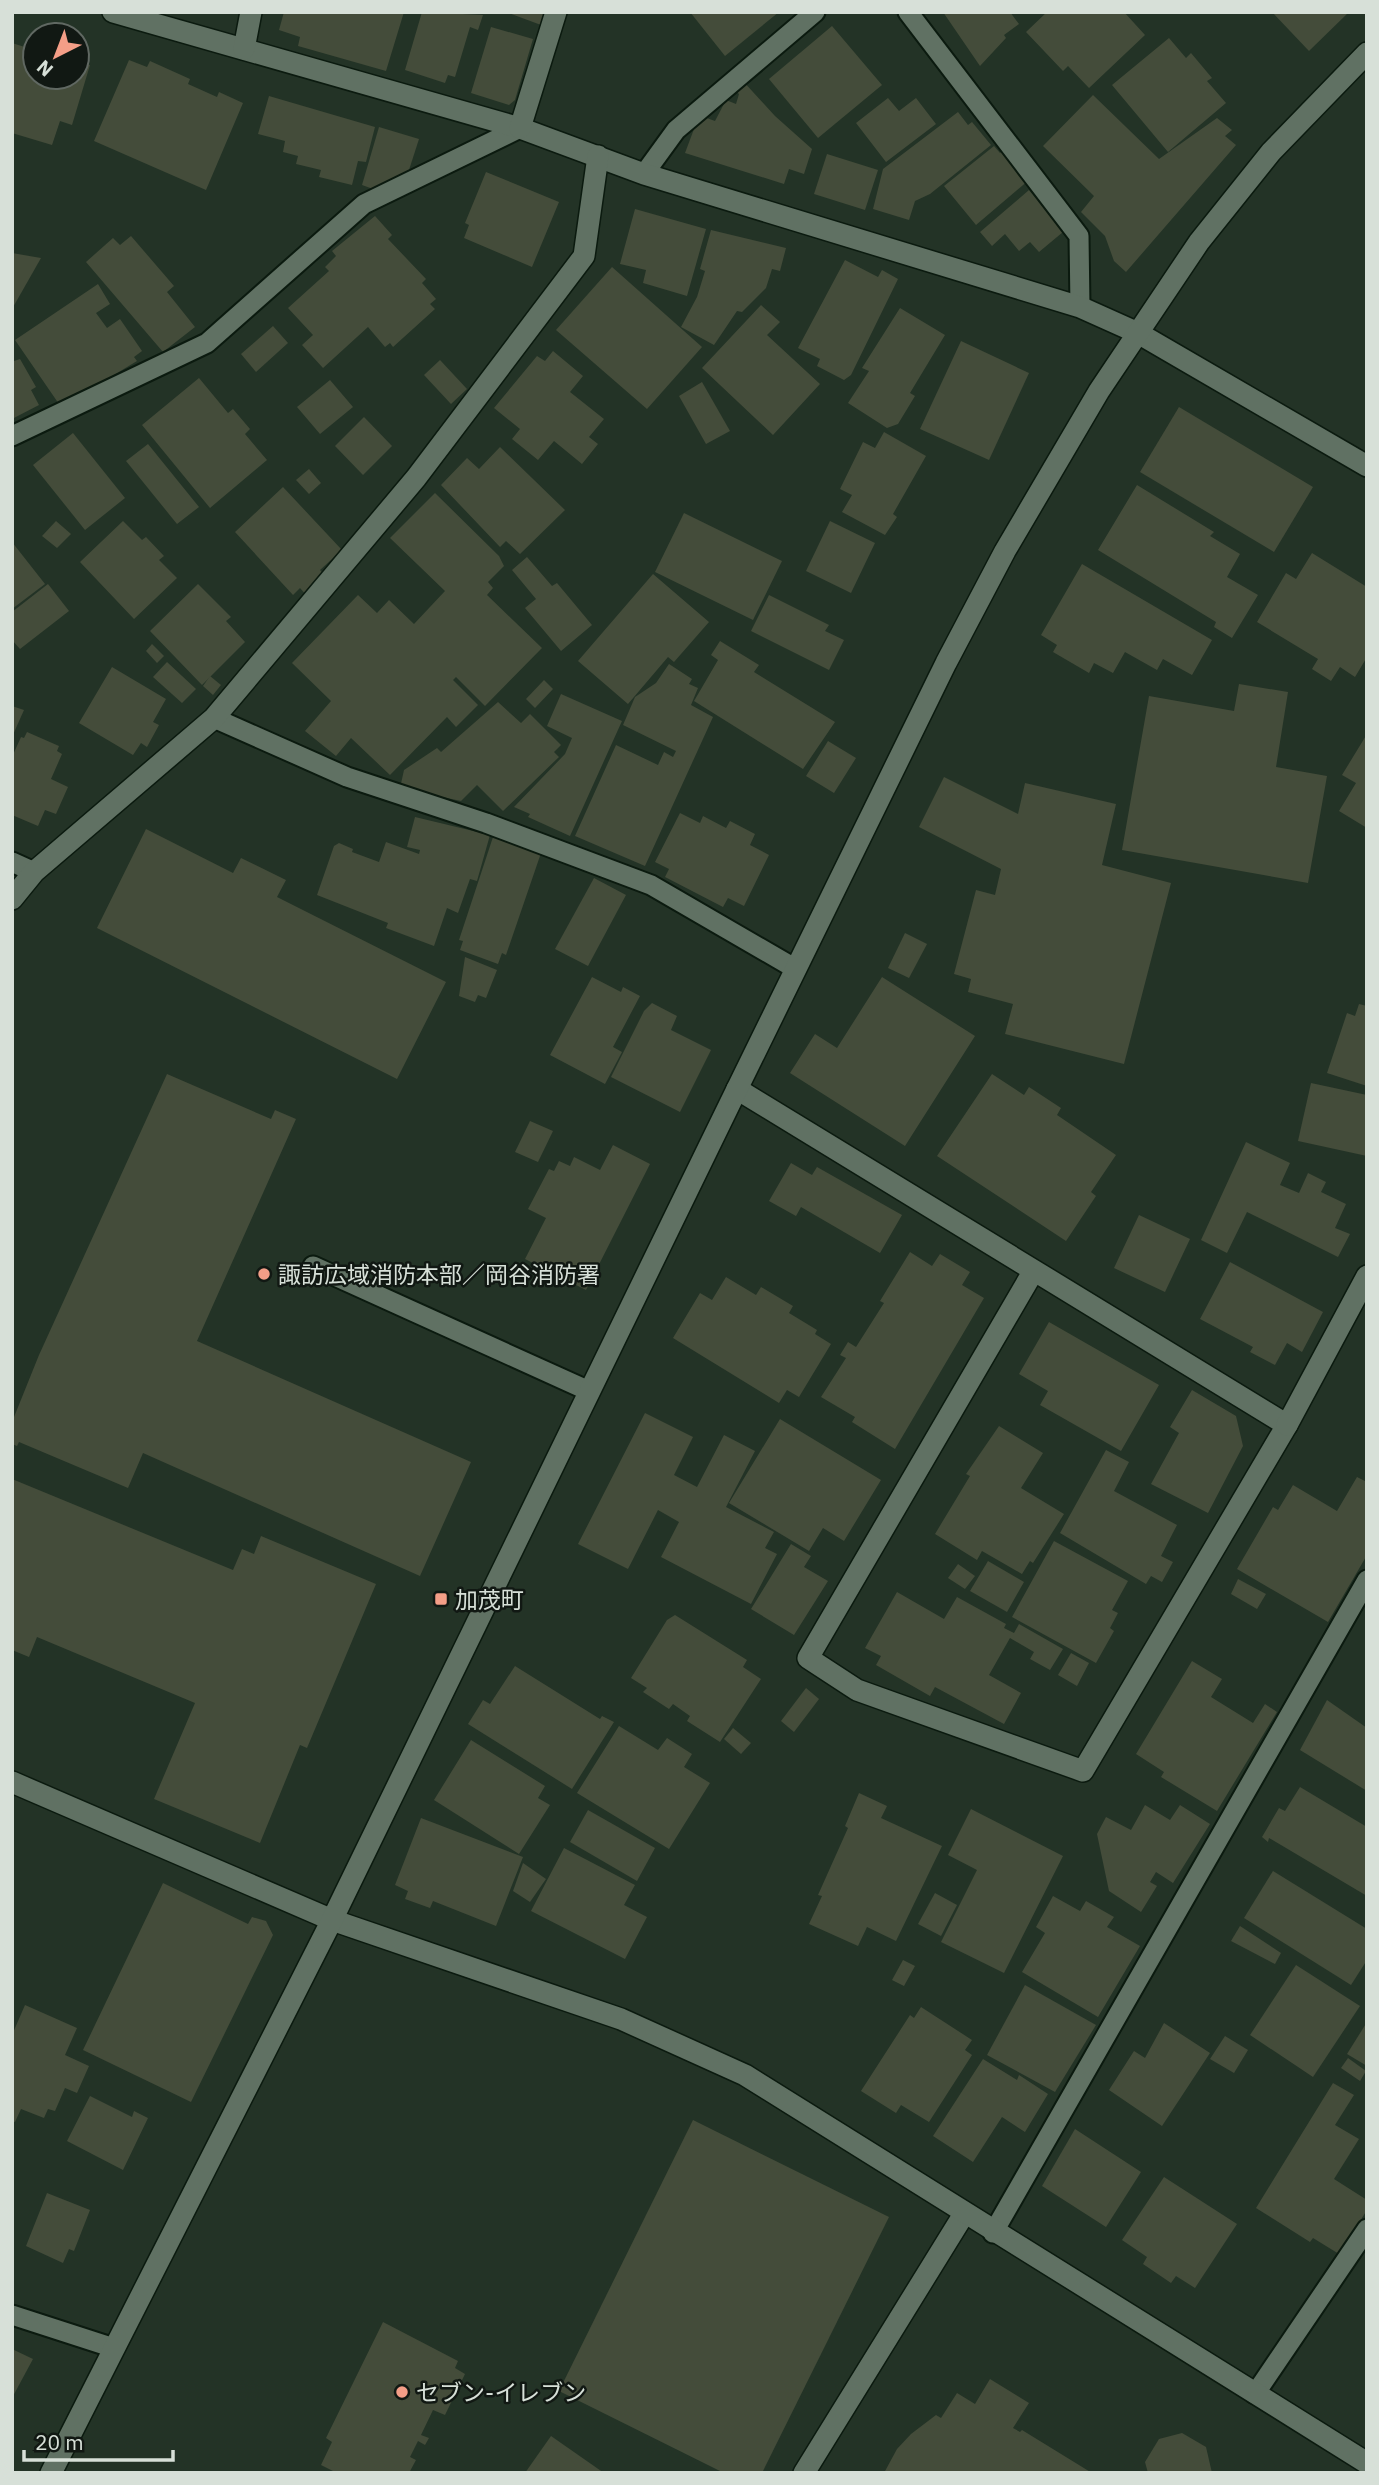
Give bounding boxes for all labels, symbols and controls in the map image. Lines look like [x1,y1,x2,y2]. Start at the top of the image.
north arrow [21,21,91,91]
text: N [31,55,58,82]
place label: 諏訪広域消防本部／岡谷消防署 [278,1259,600,1289]
marker: 諏訪広域消防本部／岡谷消防署 [256,1266,272,1282]
place label: 加茂町 [455,1584,524,1614]
marker: 加茂町 [433,1591,449,1607]
place label: セブン-イレブン [416,2377,586,2407]
marker: セブン-イレブン [394,2384,410,2400]
scale bar [24,2418,173,2462]
text: 20 m [35,2428,84,2456]

